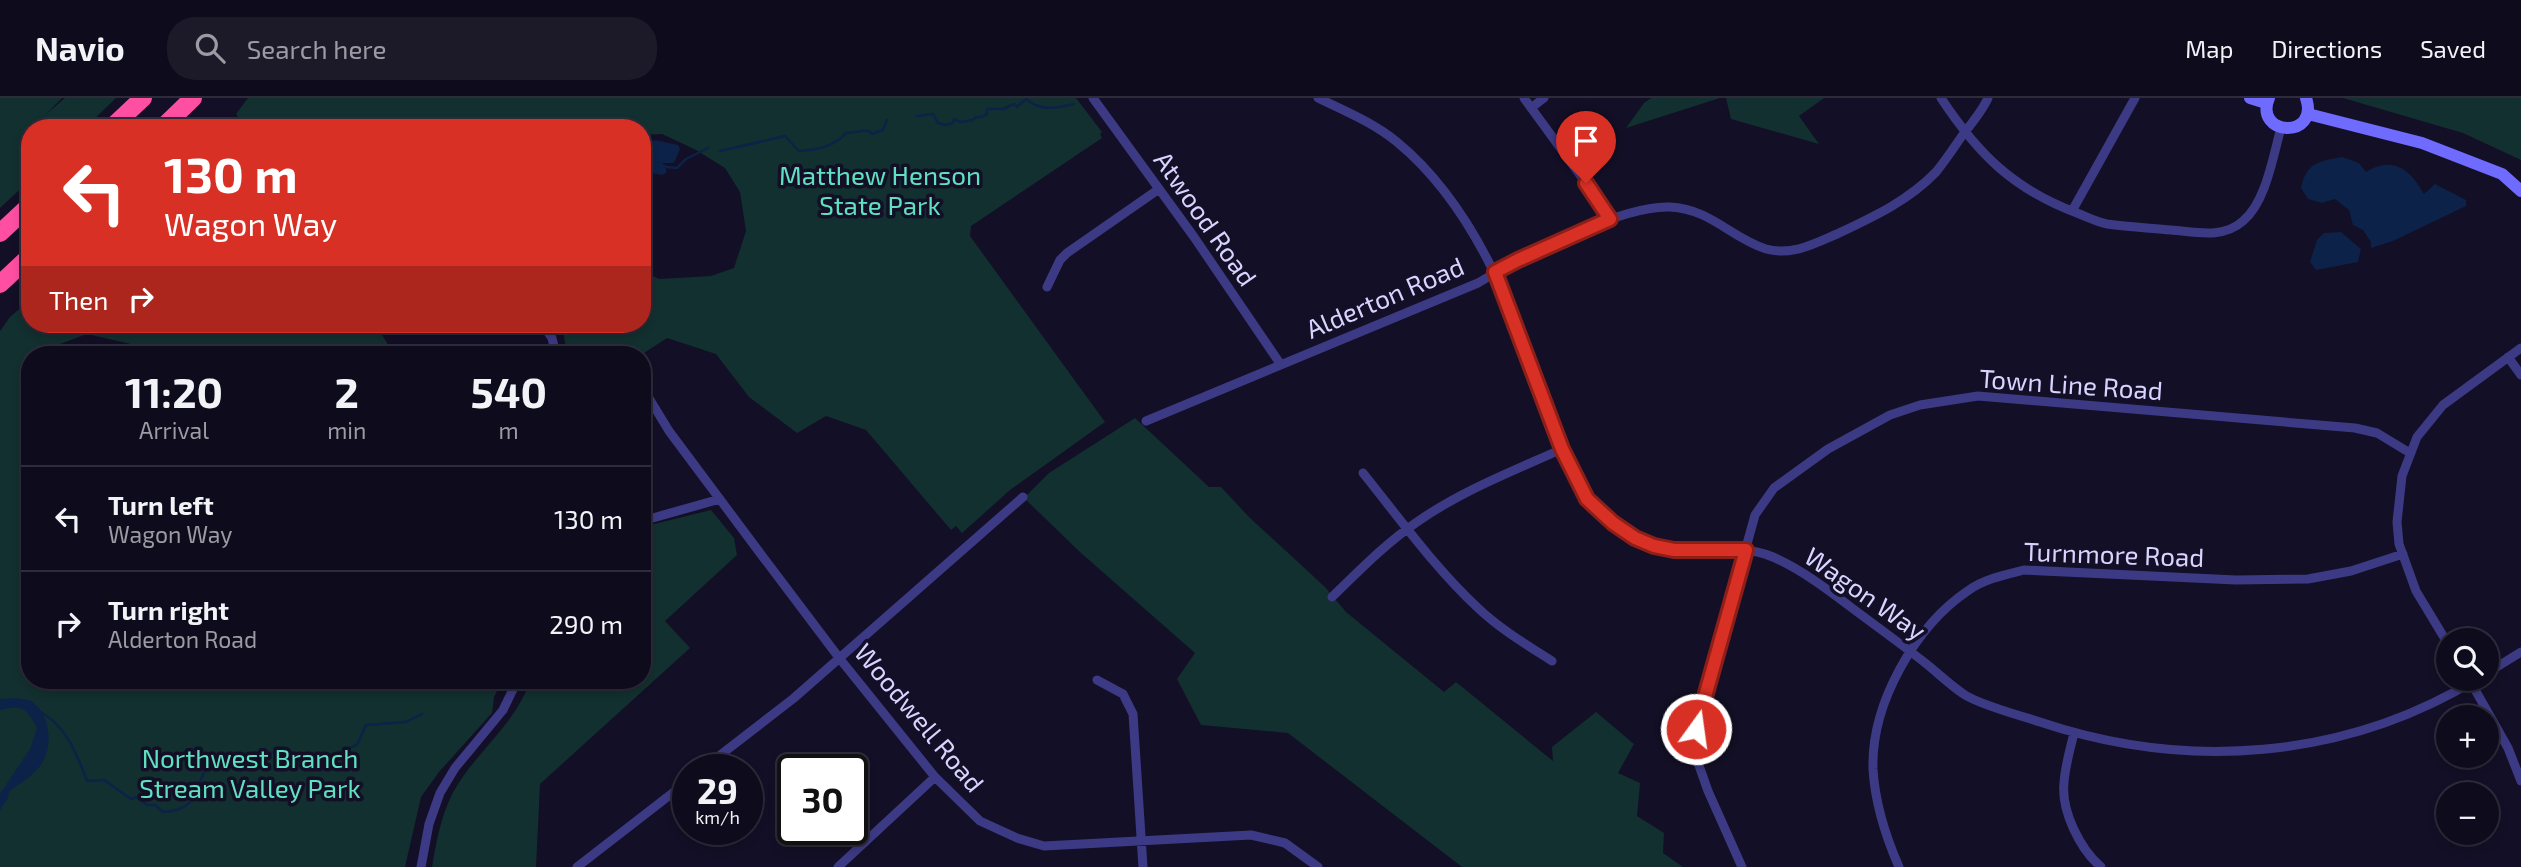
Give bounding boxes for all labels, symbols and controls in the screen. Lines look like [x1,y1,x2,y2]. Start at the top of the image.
search box [167,17,657,80]
text: Navio [35,28,125,68]
icon: search [191,29,229,67]
text: Search here [247,33,386,64]
text: Map [2185,34,2233,63]
text: Directions [2271,34,2382,63]
text: Saved [2420,34,2486,63]
pin [1556,111,1616,183]
icon: arrive [1567,122,1605,160]
text: 130 m [164,144,298,203]
street label: Atwood Road [1148,145,1264,291]
icon: left [49,147,140,238]
park label: Matthew Henson State Park [779,159,981,220]
text: Wagon Way [164,204,337,242]
street label: Alderton Road [1301,249,1468,344]
icon: right [122,280,160,318]
text: Then [49,284,108,315]
street label: Town Line Road [1978,362,2164,405]
text: 11:20 [125,366,223,416]
text: 2 [335,366,359,416]
text: 540 [470,366,547,416]
text: Arrival [139,416,209,444]
text: min [327,416,366,444]
text: m [499,416,519,444]
text: Turn left [108,489,214,520]
icon: left [49,500,87,538]
text: 130 m [554,503,623,534]
text: Wagon Way [108,520,232,548]
street label: Turnmore Road [2023,535,2205,572]
street label: Wagon Way [1799,540,1933,646]
text: Turn right [108,594,229,625]
icon: right [49,605,87,643]
text: 290 m [549,608,623,639]
text: Alderton Road [108,625,257,653]
map controls [2436,628,2499,845]
button: search [2436,628,2499,691]
street label: Woodwell Road [849,636,991,798]
position arrow [1659,692,1733,766]
button: + [2436,705,2499,768]
park label: Northwest Branch Stream Valley Park [139,742,361,803]
speed limit sign: 30 [777,754,868,845]
text: 29 [697,769,738,811]
button: − [2436,782,2499,845]
text: km/h [695,806,740,828]

